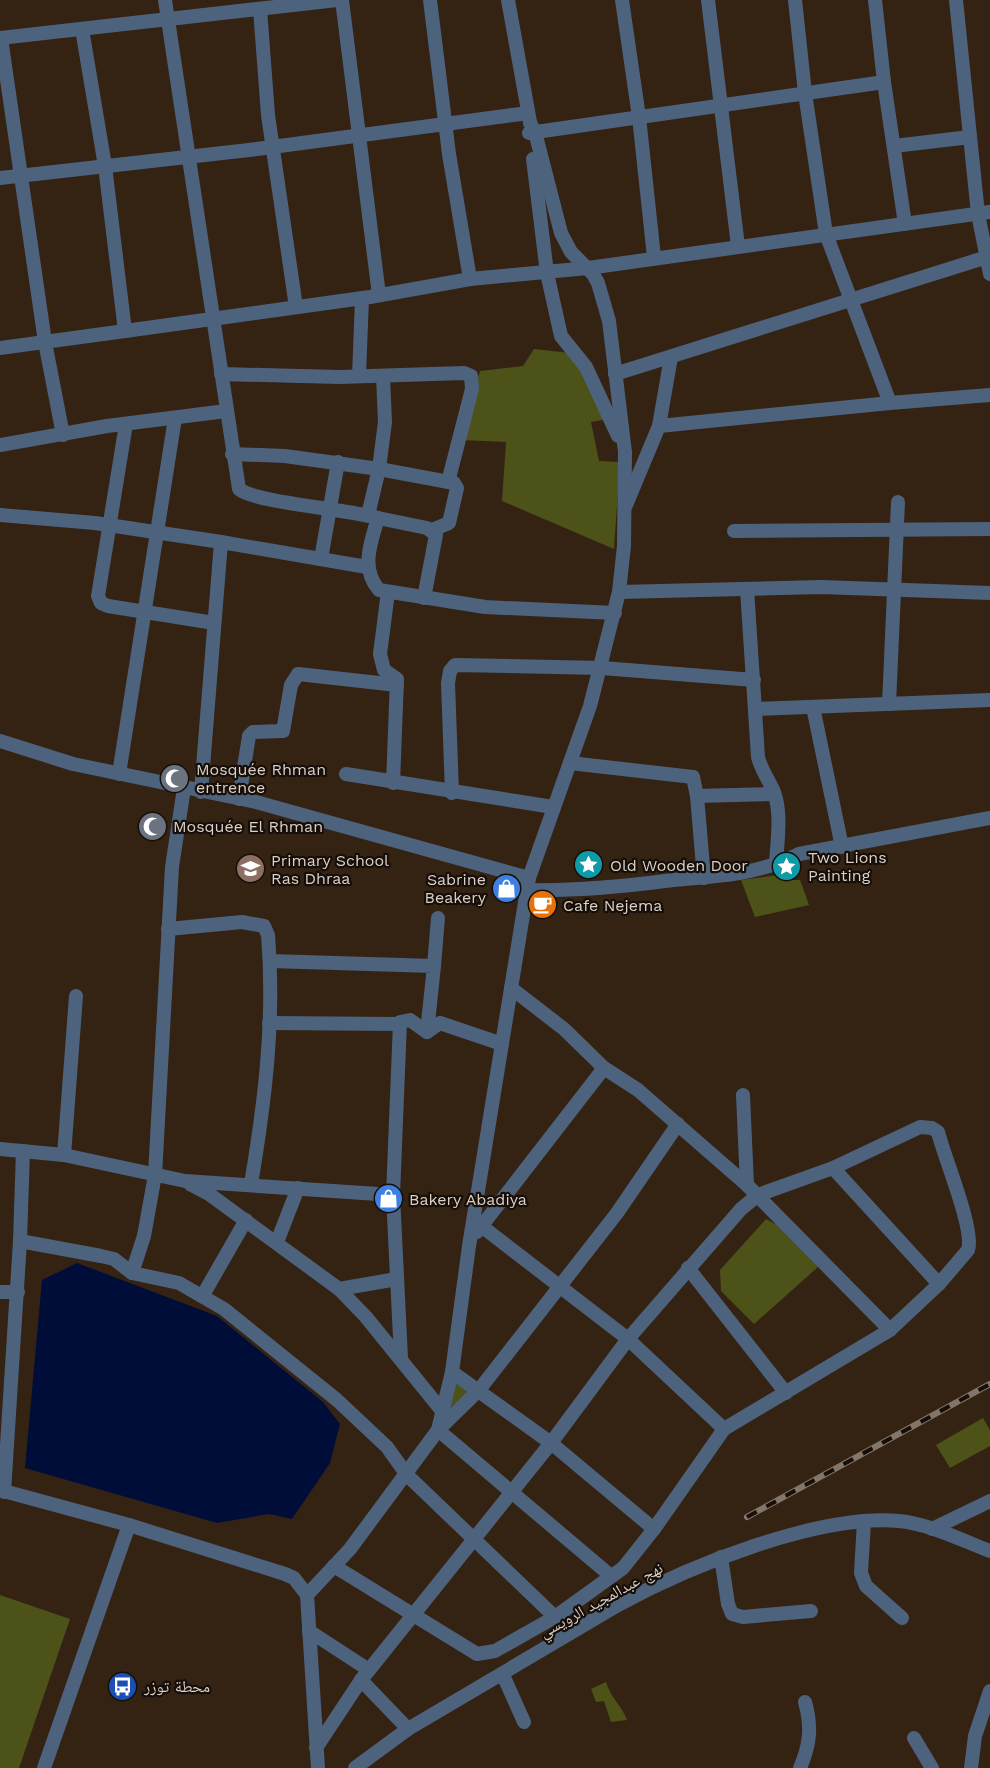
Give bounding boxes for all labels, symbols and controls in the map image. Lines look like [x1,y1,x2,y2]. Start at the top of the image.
place label: Mosquée Rhman entrence [196,760,326,797]
mosque icon: Mosquée Rhman entrence [159,762,191,794]
mosque icon: Mosquée El Rhman [136,810,168,842]
place label: Mosquée El Rhman [173,817,323,836]
place label: Two Lions Painting [808,848,887,885]
place icon: Old Wooden Door [573,849,605,881]
place icon: Two Lions Painting [771,850,803,882]
place label: Primary School Ras Dhraa [271,851,389,888]
school or university icon: Primary School Ras Dhraa [234,853,266,885]
place label: Old Wooden Door [610,856,748,875]
place label: Sabrine Beakery [424,870,487,907]
shop icon: Sabrine Beakery [491,872,523,904]
cafe icon: Cafe Nejema [526,889,558,921]
place label: Cafe Nejema [563,896,662,915]
shop icon: Bakery Abadiya [372,1183,404,1215]
place label: Bakery Abadiya [409,1190,527,1209]
street label: نهج عبدالمجيد الرويسي [536,1558,668,1645]
bus stop icon: محطة توزر [107,1670,139,1702]
place label: محطة توزر [143,1677,210,1696]

